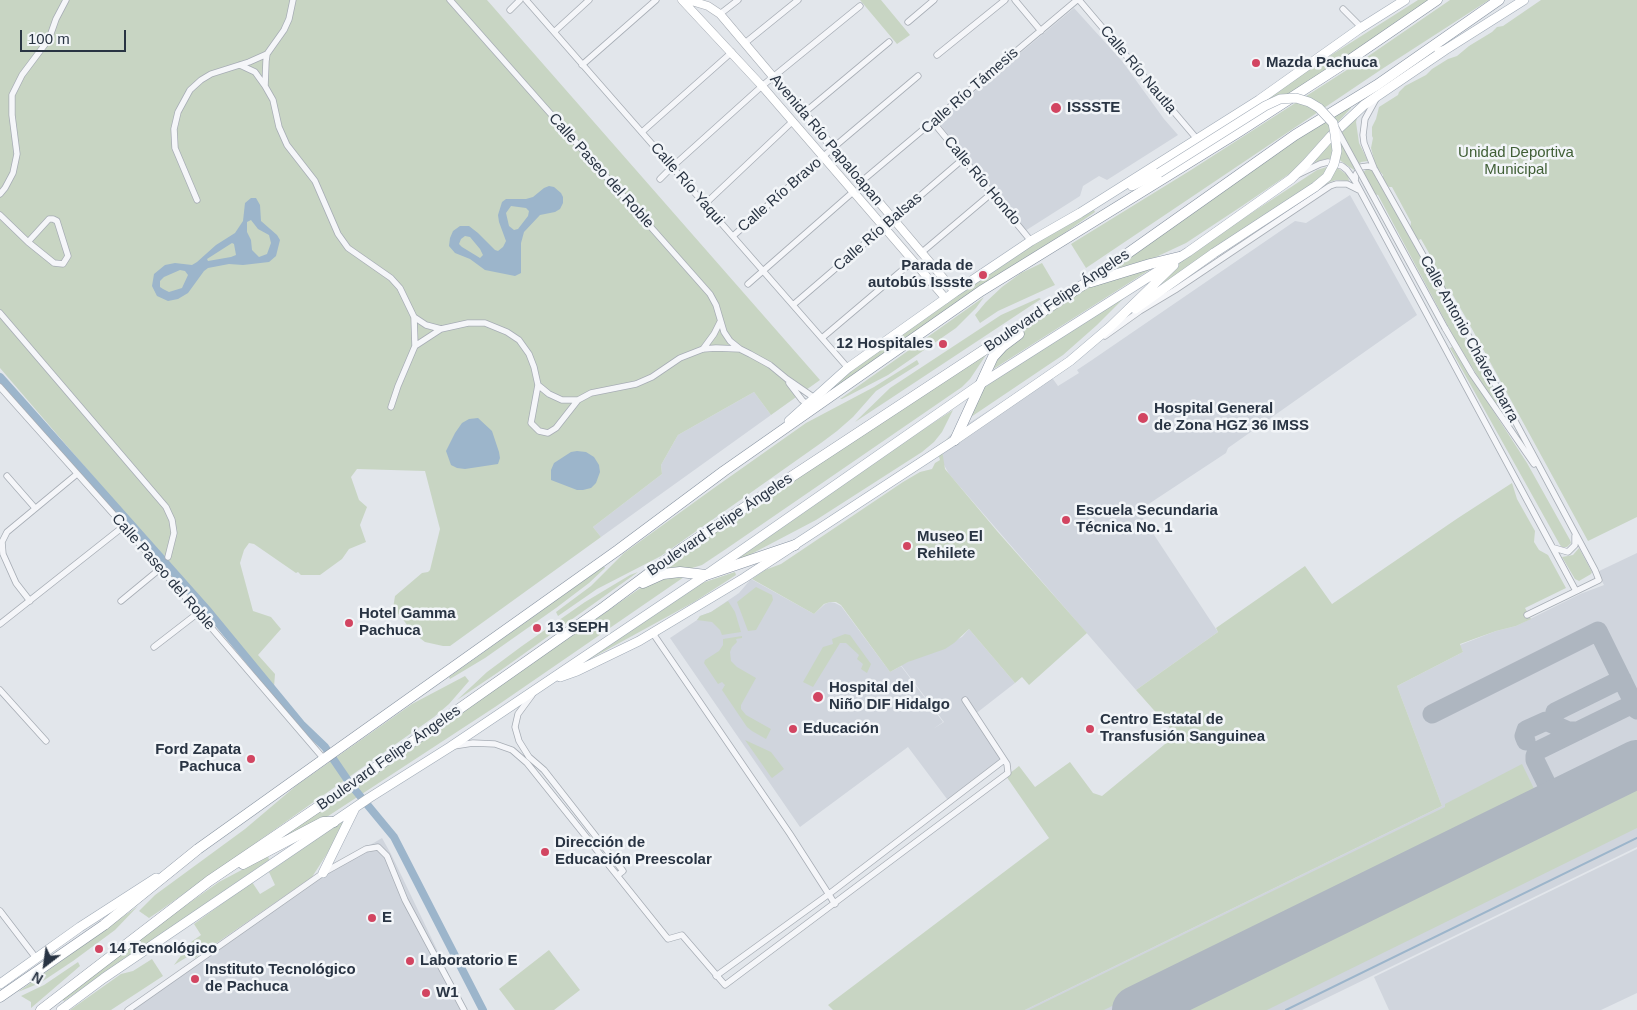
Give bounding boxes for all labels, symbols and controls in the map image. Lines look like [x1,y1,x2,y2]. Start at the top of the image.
scale bar [22,20,129,52]
street label: Calle Río Nautla [1096,22,1180,118]
text: 100 m [28,30,70,47]
street label: Calle Río Támesis [918,44,1022,138]
place label: Mazda Pachuca [1266,54,1378,72]
marker: Mazda Pachuca [1250,57,1262,69]
street label: Avenida Río Papaloapan [766,71,886,209]
place label: ISSSTE [1067,99,1120,117]
marker: ISSSTE [1049,101,1063,115]
street label: Calle Paseo del Roble [545,110,657,232]
street label: Calle Río Hondo [940,133,1024,229]
street label: Calle Río Yaqui [646,139,728,229]
park label: Unidad Deportiva Municipal [1458,144,1574,179]
street label: Calle Río Bravo [734,154,826,236]
street label: Calle Río Balsas [830,189,926,275]
street label: Boulevard Felipe Ángeles [981,246,1133,356]
street label: Calle Antonio Chávez Ibarra [1416,253,1522,425]
place label: Parada de autobús Issste [868,257,973,292]
marker: Parada de autobús Issste [977,269,989,281]
place label: 12 Hospitales [836,335,933,353]
marker: 12 Hospitales [937,338,949,350]
place label: Hospital General de Zona HGZ 36 IMSS [1154,400,1309,435]
marker: Hospital General de Zona HGZ 36 IMSS [1136,411,1150,425]
street label: Boulevard Felipe Ángeles [644,470,796,580]
place label: Escuela Secundaria Técnica No. 1 [1076,502,1218,537]
street label: Calle Paseo del Roble [108,510,218,634]
marker: Escuela Secundaria Técnica No. 1 [1060,514,1072,526]
place label: Museo El Rehilete [917,528,983,563]
marker: Museo El Rehilete [901,540,913,552]
place label: Hotel Gamma Pachuca [359,605,456,640]
marker: Hotel Gamma Pachuca [343,617,355,629]
place label: 13 SEPH [547,619,609,637]
marker: 13 SEPH [531,622,543,634]
place label: Hospital del Niño DIF Hidalgo [829,679,950,714]
marker: Hospital del Niño DIF Hidalgo [811,690,825,704]
street label: Boulevard Felipe Ángeles [314,702,464,814]
place label: Centro Estatal de Transfusión Sanguinea [1100,711,1265,746]
place label: Educación [803,720,879,738]
marker: Educación [787,723,799,735]
marker: Centro Estatal de Transfusión Sanguinea [1084,723,1096,735]
place label: Ford Zapata Pachuca [155,741,241,776]
marker: Ford Zapata Pachuca [245,753,257,765]
place label: Dirección de Educación Preescolar [555,834,712,869]
marker: Dirección de Educación Preescolar [539,846,551,858]
place label: E [382,909,392,927]
marker: E [366,912,378,924]
north arrow [20,940,70,990]
place label: 14 Tecnológico [109,940,217,958]
marker: 14 Tecnológico [93,943,105,955]
place label: Laboratorio E [420,952,518,970]
marker: Laboratorio E [404,955,416,967]
place label: Instituto Tecnológico de Pachuca [205,961,356,996]
text: N [29,969,46,987]
marker: Instituto Tecnológico de Pachuca [189,973,201,985]
place label: W1 [436,984,458,1002]
marker: W1 [420,987,432,999]

